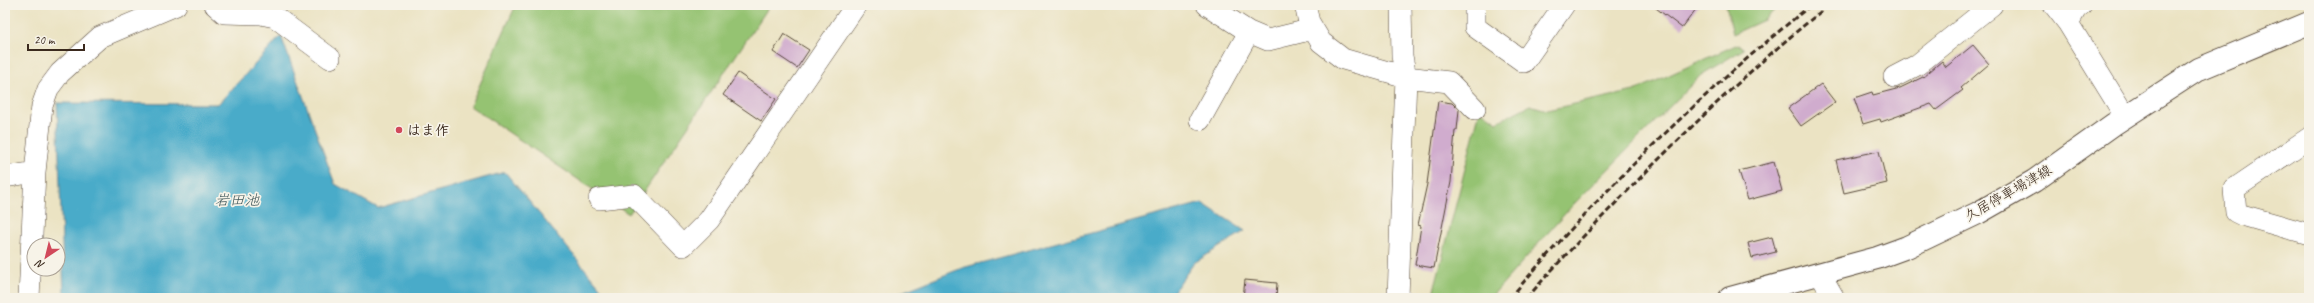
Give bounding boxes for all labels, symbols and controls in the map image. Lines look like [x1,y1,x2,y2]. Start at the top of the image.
scale bar [28,26,84,52]
text: 20 m [34,32,56,48]
place label: はま作 [407,122,449,139]
marker: はま作 [394,125,404,135]
street label: 久居停車場津線 [1961,161,2055,225]
water label: 岩田池 [214,191,260,210]
north arrow [26,237,66,277]
text: N [32,256,47,273]

